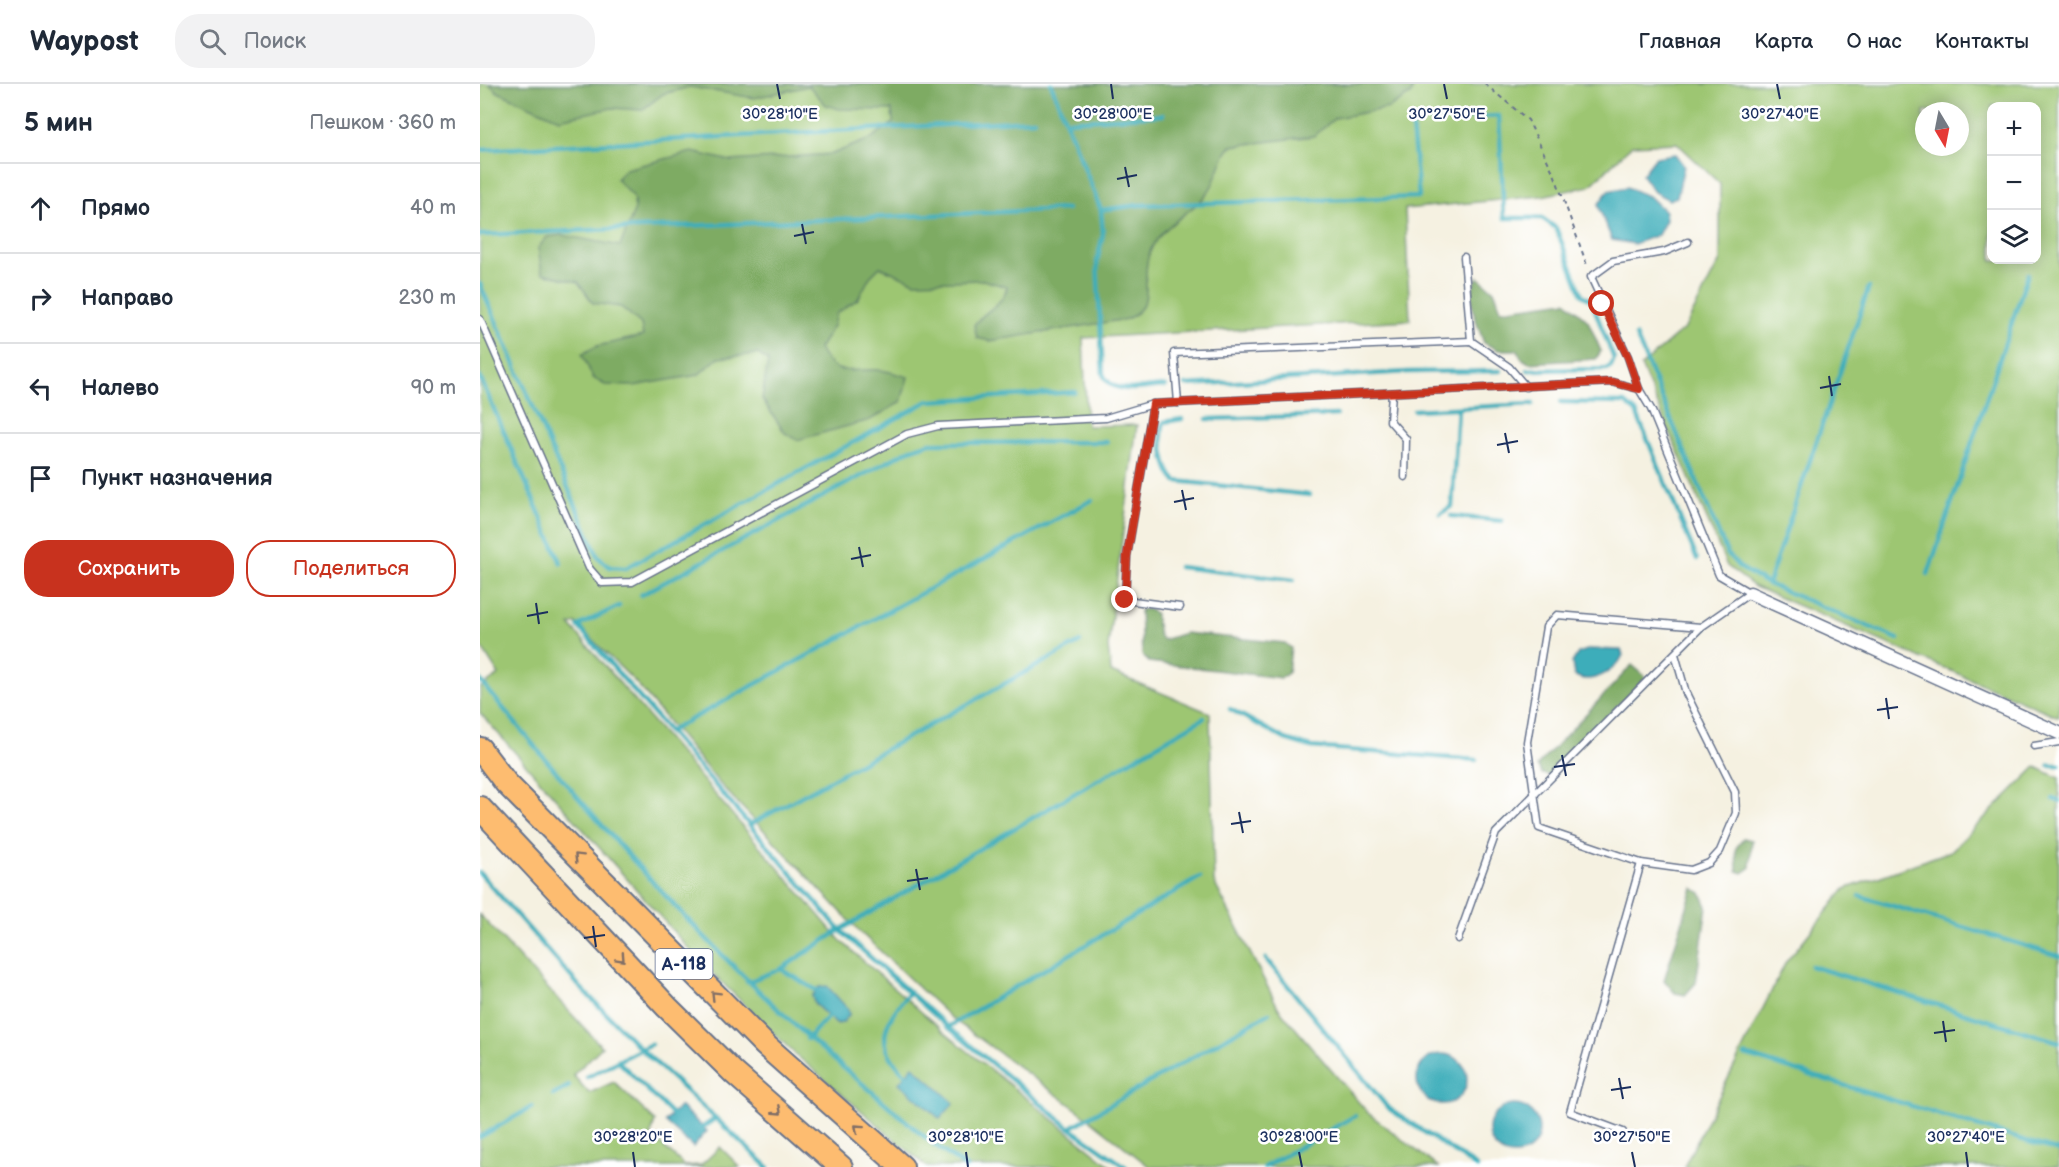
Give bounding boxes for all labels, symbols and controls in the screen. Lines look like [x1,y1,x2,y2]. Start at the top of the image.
search box [175,14,595,68]
text: Waypost [30,25,139,58]
icon: search [196,25,229,58]
text: Поиск [244,28,306,55]
text: Главная [1638,29,1721,54]
text: Карта [1754,29,1813,54]
text: О нас [1846,29,1902,54]
text: Контакты [1935,29,2029,54]
north arrow [1915,102,1969,156]
map controls [1987,102,2041,264]
button: + [1987,102,2041,156]
text: 30°28'10"E [742,105,818,124]
text: 30°28'00"E [1073,105,1153,124]
text: 30°27'50"E [1408,105,1486,124]
text: 30°27'40"E [1741,105,1819,124]
text: 5 мин [24,108,93,139]
text: Пешком · 360 m [309,111,456,135]
button: − [1987,156,2041,210]
icon: ahead [24,192,57,225]
text: Прямо [81,195,150,222]
text: 40 m [410,196,456,220]
button: layers [1987,210,2041,264]
icon: right [24,282,57,315]
text: Направо [81,285,173,312]
text: 230 m [399,286,456,310]
route start [1588,290,1614,316]
icon: left [24,372,57,405]
text: Налево [81,375,159,402]
text: 90 m [411,376,456,400]
icon: arrive [24,462,57,495]
text: Пункт назначения [81,465,273,492]
button: Сохранить [24,540,234,597]
button: Поделиться [246,540,456,597]
route end [1111,586,1137,612]
one-way arrow [575,853,586,864]
road number: А-118 [656,949,712,979]
one-way arrow [614,951,625,962]
one-way arrow [712,992,723,1003]
one-way arrow [771,1104,782,1115]
one-way arrow [854,1124,865,1135]
text: 30°28'20"E [593,1128,673,1147]
text: 30°28'10"E [928,1128,1004,1147]
text: 30°28'00"E [1259,1128,1339,1147]
text: 30°27'50"E [1593,1128,1671,1147]
text: 30°27'40"E [1927,1128,2005,1147]

